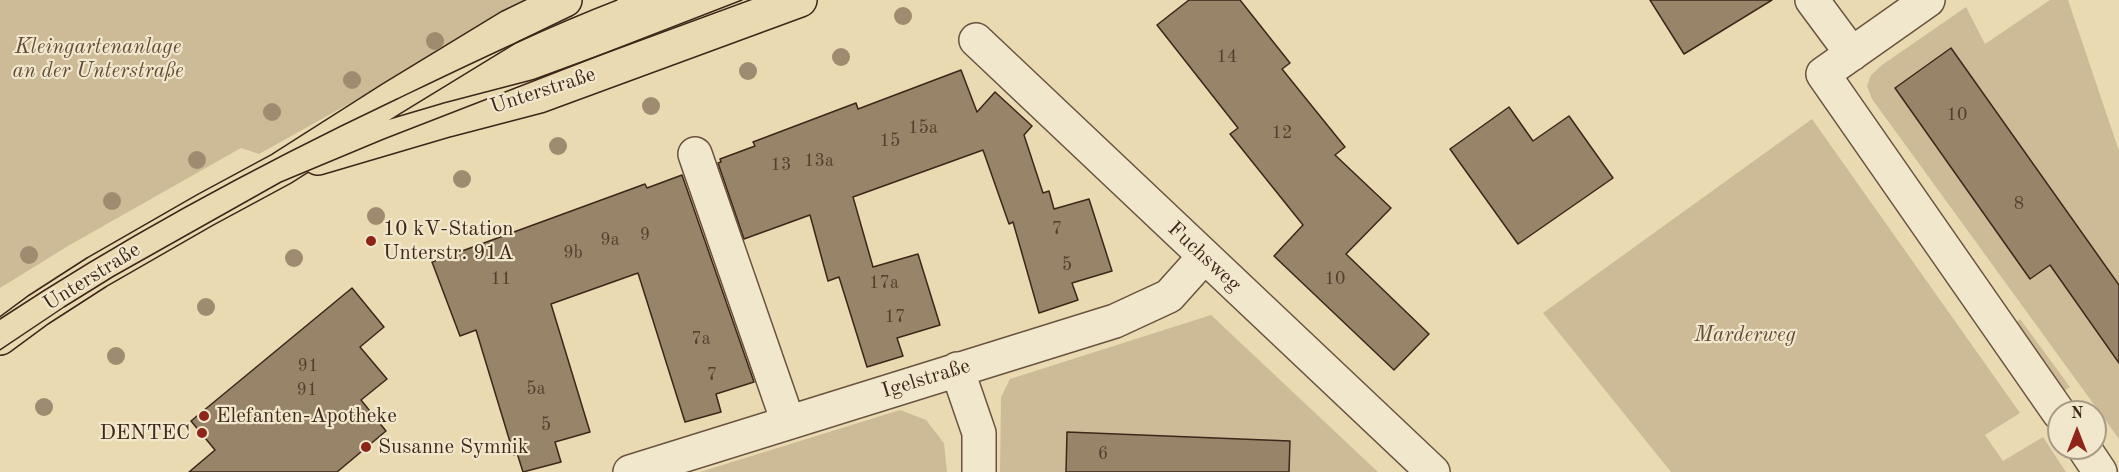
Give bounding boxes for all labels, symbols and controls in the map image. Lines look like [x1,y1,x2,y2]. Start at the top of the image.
park label: Kleingartenanlage an der Unterstraße [12,34,184,84]
house number: 14 [1217,46,1237,68]
street label: Unterstraße [487,62,599,120]
house number: 10 [1947,104,1967,126]
house number: 15a [908,117,938,139]
house number: 12 [1272,122,1292,144]
house number: 15 [880,130,900,152]
house number: 13a [804,150,834,172]
house number: 13 [771,154,791,176]
house number: 8 [2014,193,2024,215]
place label: 10 kV-Station Unterstr. 91A [383,216,514,266]
street label: Fuchsweg [1162,217,1246,297]
house number: 7 [1052,218,1062,240]
house number: 9 [640,224,650,246]
house number: 9a [600,229,620,251]
marker: 10 kV-Station Unterstr. 91A [364,234,378,248]
street label: Unterstraße [39,237,145,317]
house number: 9b [563,242,583,264]
house number: 5 [1062,254,1072,276]
house number: 11 [491,268,511,290]
house number: 10 [1325,268,1345,290]
house number: 17a [869,272,899,294]
house number: 17 [885,306,905,328]
park label: Marderweg [1694,322,1796,348]
house number: 7a [691,328,711,350]
street label: Igelstraße [879,354,973,404]
house number: 91 [298,355,318,377]
house number: 7 [707,364,717,386]
house number: 5a [526,378,546,400]
house number: 91 [297,379,317,401]
north arrow [2047,400,2107,460]
place label: Elefanten-Apotheke [216,403,397,429]
text: N [2071,406,2083,422]
marker: Elefanten-Apotheke [197,409,211,423]
house number: 5 [541,414,551,436]
place label: DENTEC [99,420,190,446]
marker: DENTEC [195,426,209,440]
place label: Susanne Symnik [378,434,529,460]
marker: Susanne Symnik [359,440,373,454]
house number: 6 [1098,443,1108,465]

